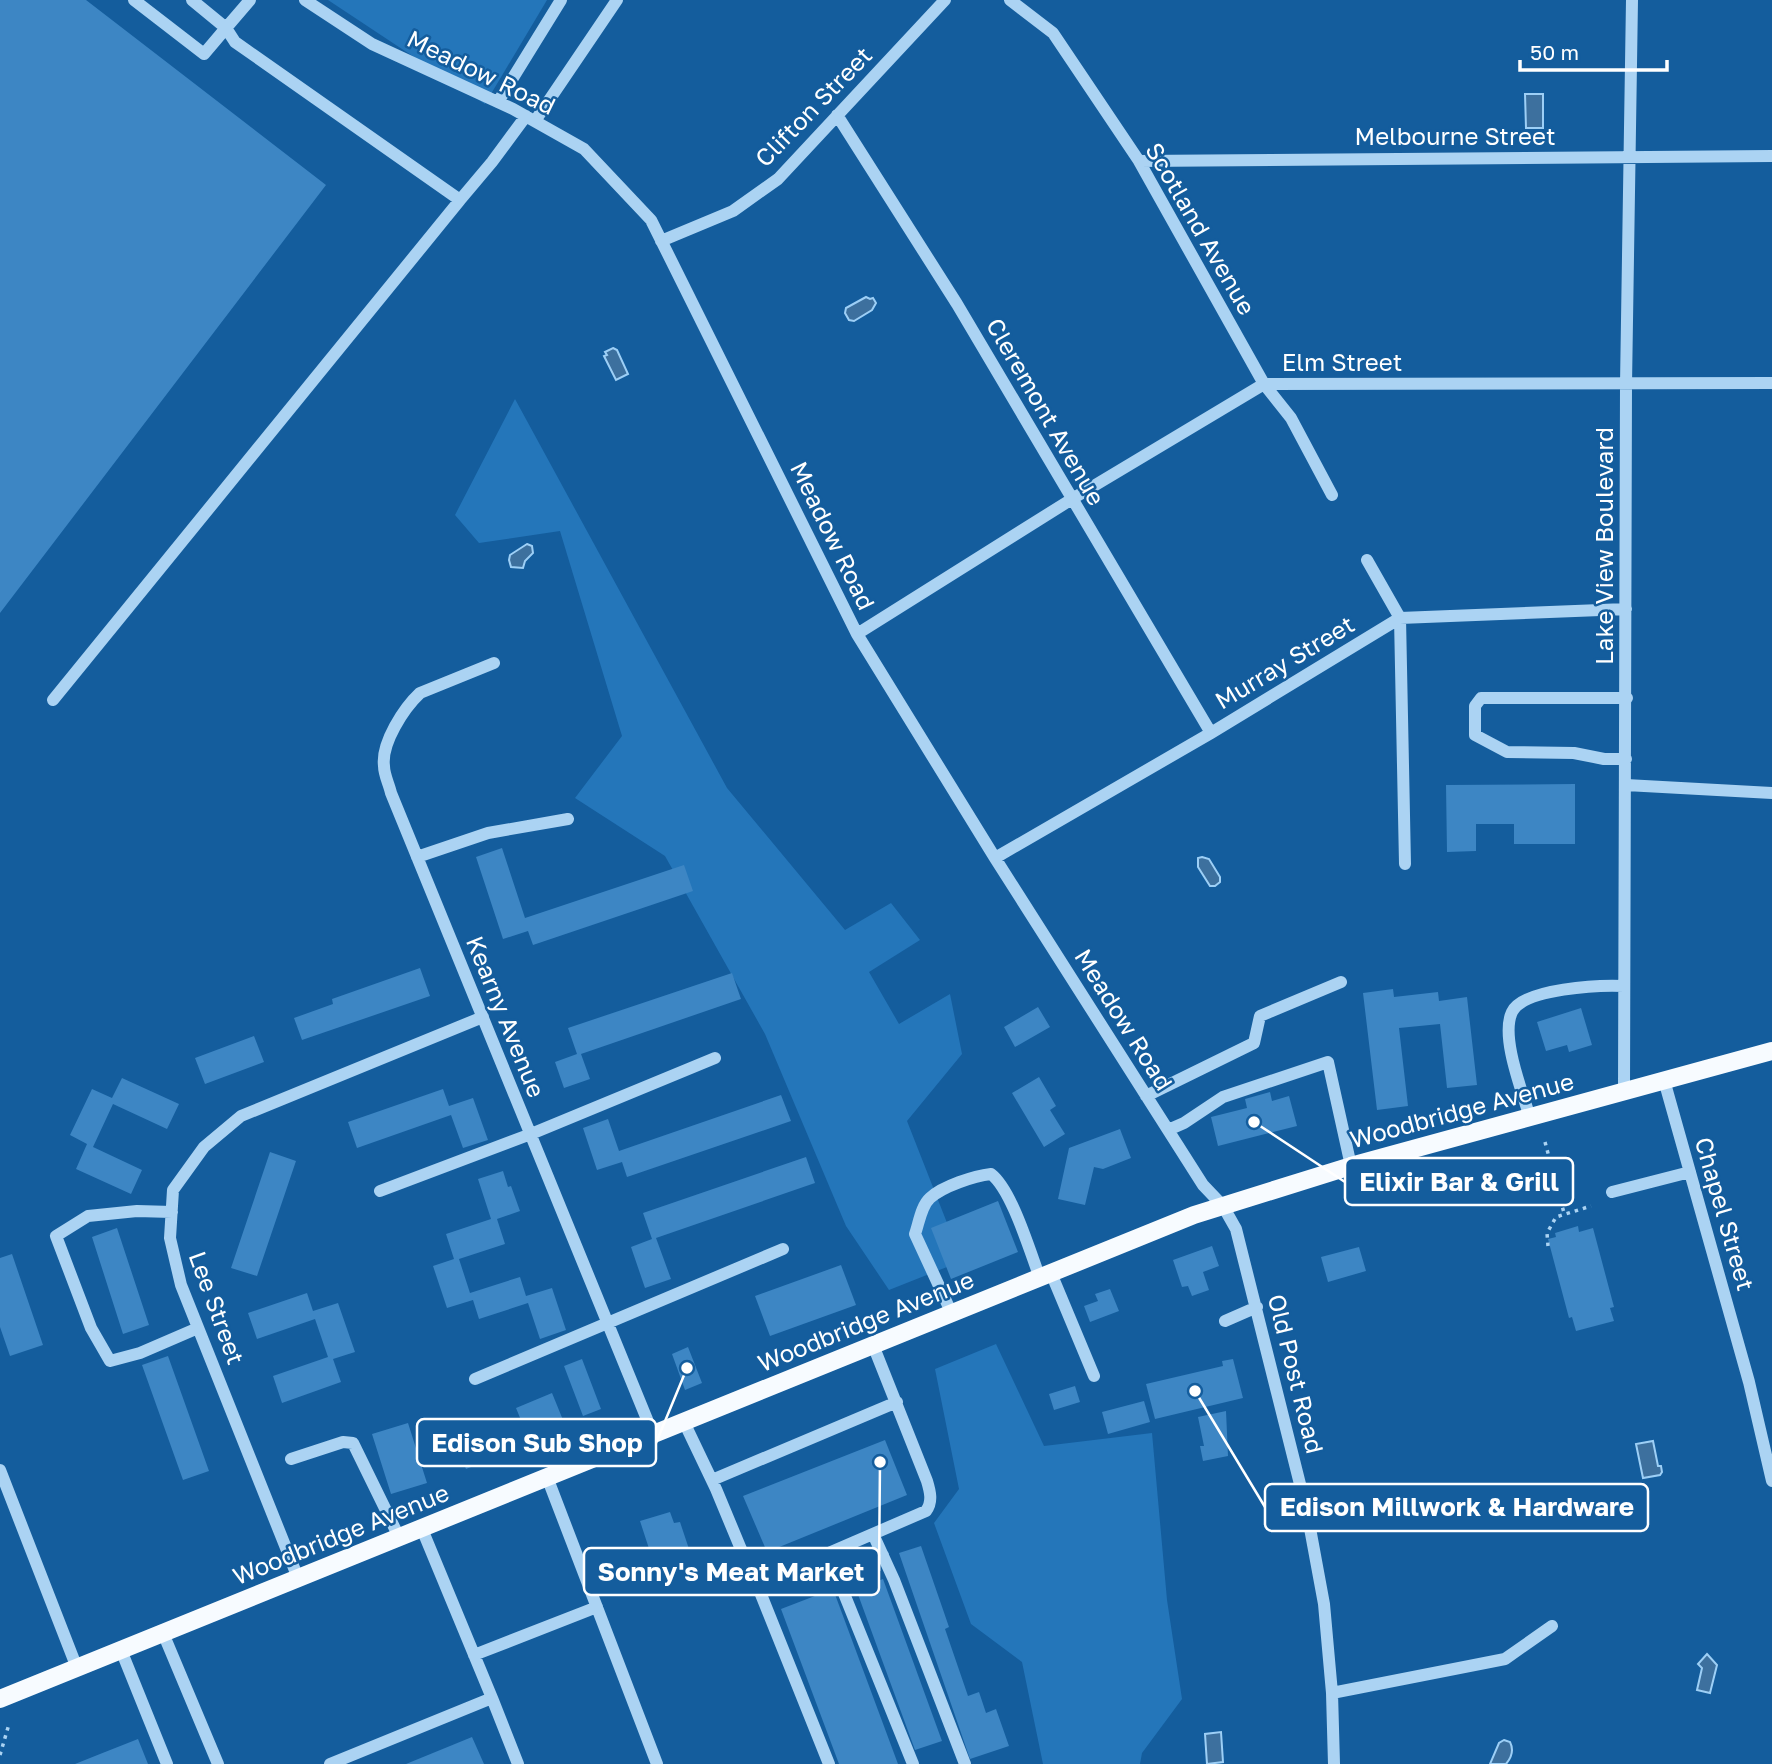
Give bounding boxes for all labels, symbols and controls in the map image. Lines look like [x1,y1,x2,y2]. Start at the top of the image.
street label: Meadow Road [403,23,560,120]
scale bar [1520,28,1667,72]
text: 50 m [1530,39,1579,65]
street label: Clifton Street [749,40,877,172]
street label: Melbourne Street [1355,121,1556,150]
street label: Scotland Avenue [1140,137,1262,319]
street label: Cleremont Avenue [981,313,1112,510]
street label: Elm Street [1282,347,1402,376]
street label: Lake View Boulevard [1589,427,1618,665]
street label: Meadow Road [785,457,882,614]
street label: Murray Street [1209,609,1359,715]
street label: Kearny Avenue [461,932,552,1101]
street label: Meadow Road [1069,943,1179,1095]
street label: Woodbridge Avenue [1347,1066,1577,1153]
street label: Chapel Street [1690,1134,1761,1294]
callout: Elixir Bar & Grill [1345,1158,1573,1205]
text: Elixir Bar & Grill [1359,1166,1559,1197]
street label: Lee Street [184,1247,251,1368]
street label: Woodbridge Avenue [753,1264,978,1377]
street label: Old Post Road [1263,1291,1330,1456]
callout: Edison Sub Shop [417,1419,656,1466]
text: Edison Sub Shop [431,1427,643,1458]
street label: Woodbridge Avenue [228,1477,453,1590]
callout: Edison Millwork & Hardware [1265,1484,1648,1531]
text: Edison Millwork & Hardware [1280,1491,1634,1522]
callout: Sonny's Meat Market [584,1548,879,1595]
text: Sonny's Meat Market [598,1556,864,1587]

